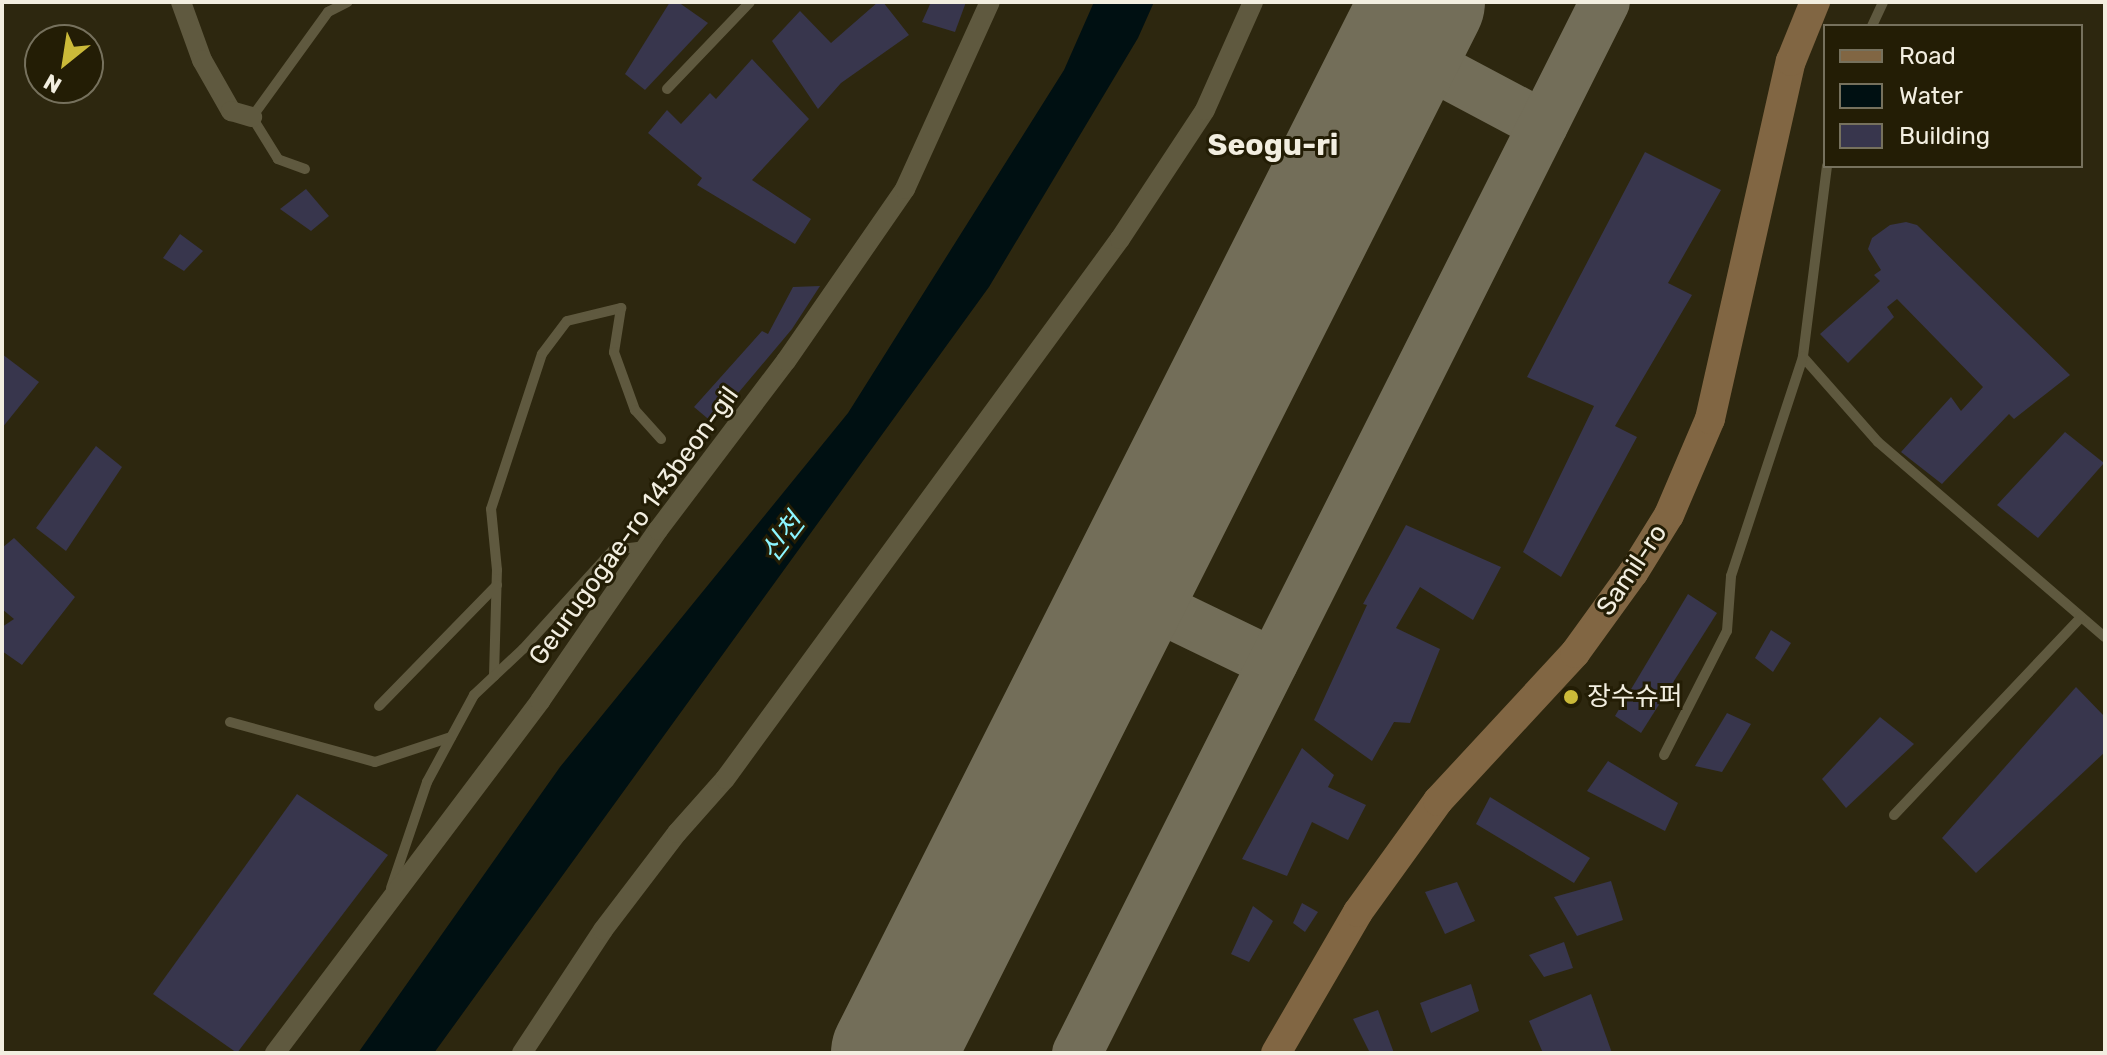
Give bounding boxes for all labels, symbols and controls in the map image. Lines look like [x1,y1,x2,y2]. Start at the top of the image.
north arrow [24,24,104,104]
legend [1823,24,2083,168]
text: Road [1899,42,1956,70]
text: N [39,68,66,99]
text: Water [1899,82,1963,110]
text: Building [1899,122,1990,150]
district label: Seogu-ri [1208,127,1338,163]
street label: Geurugogae-ro 143beon-gil [523,381,745,671]
water label: 신천 [754,507,812,569]
street label: Samil-ro [1590,518,1674,622]
place label: 장수슈퍼 [1587,681,1683,713]
marker: 장수슈퍼 [1562,688,1580,706]

